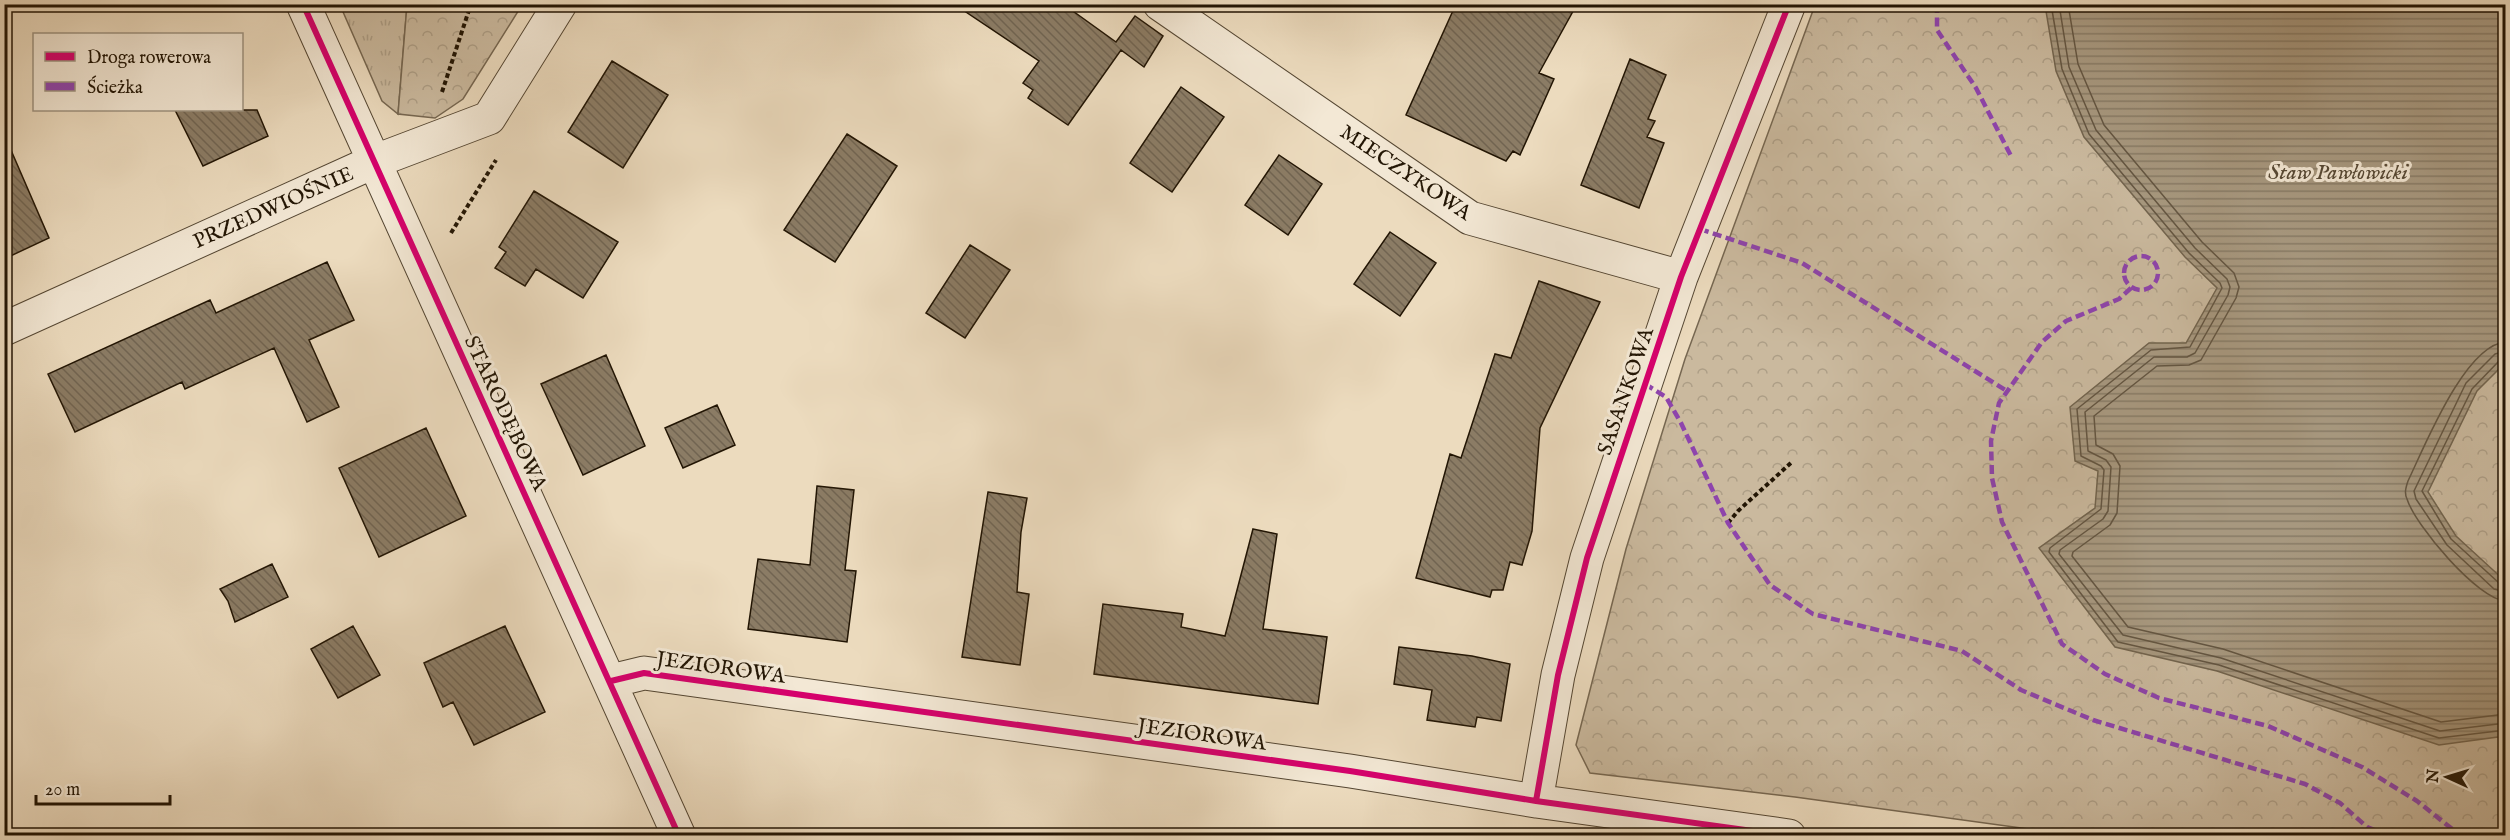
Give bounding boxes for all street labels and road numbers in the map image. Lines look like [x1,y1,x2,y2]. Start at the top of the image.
street label: MIECZYKOWA [1334,119,1477,228]
street label: PRZEDWIOŚNIE [189,160,358,256]
street label: SASANKOWA [1592,323,1661,459]
street label: STARODĘBOWA [457,332,553,496]
street label: JEZIOROWA [653,646,788,691]
street label: JEZIOROWA [1134,713,1269,758]

